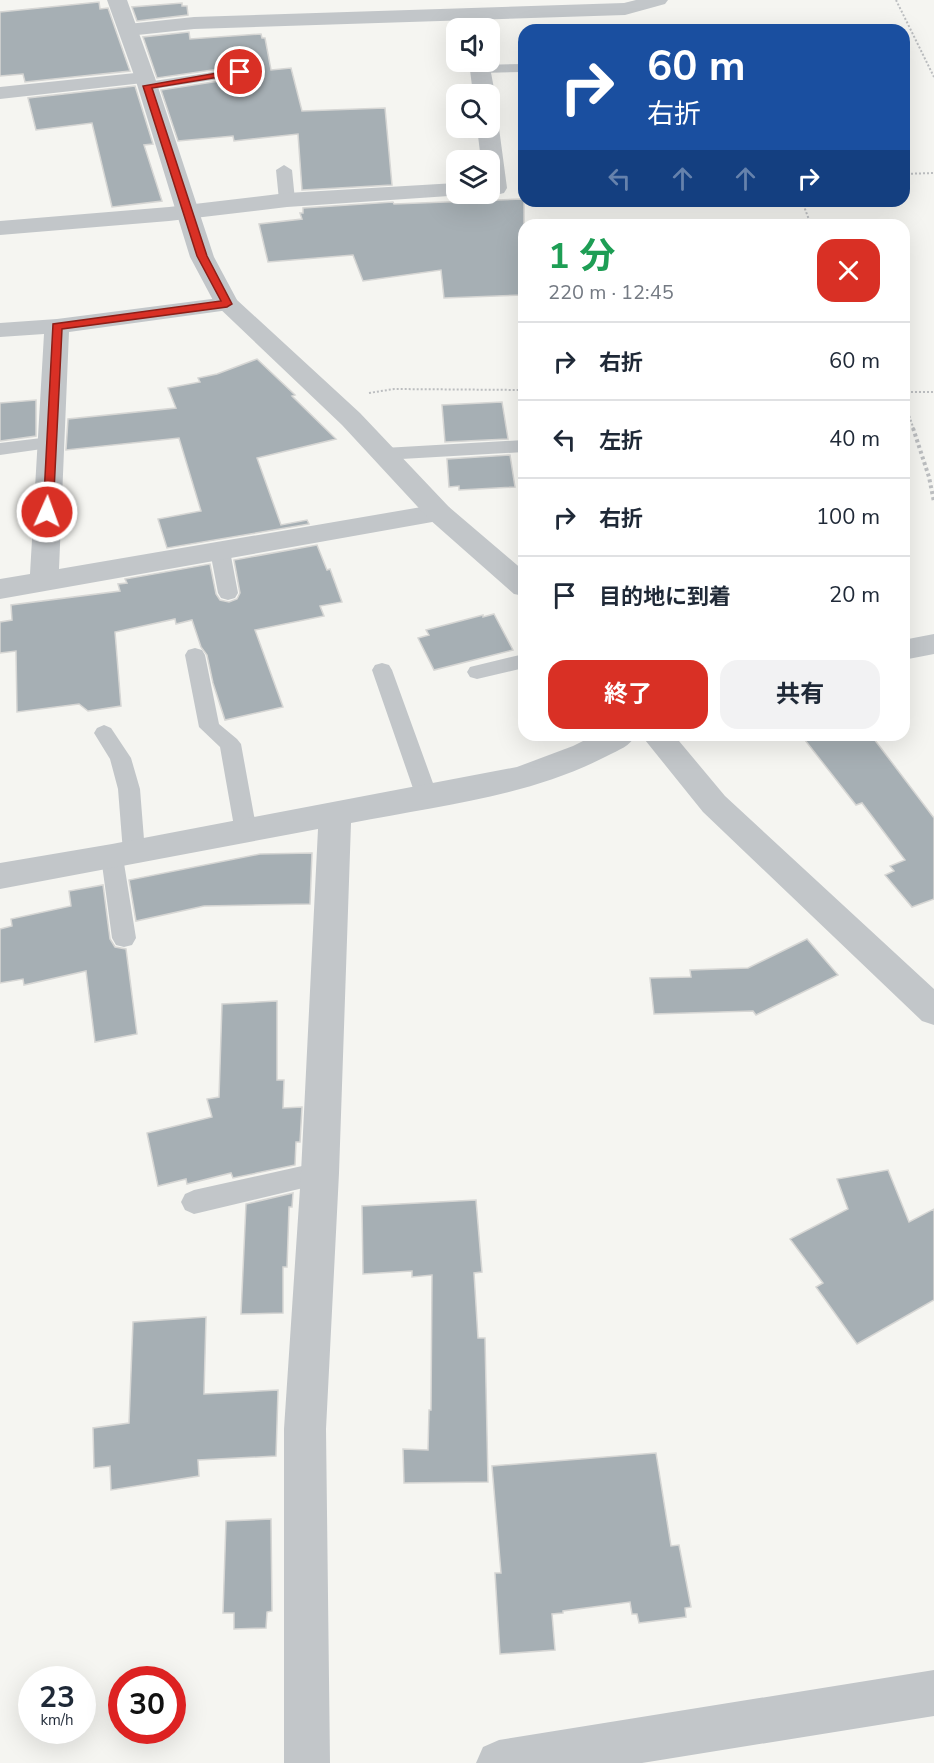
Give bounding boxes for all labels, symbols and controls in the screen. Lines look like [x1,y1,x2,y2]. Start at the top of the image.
map controls [446,18,500,204]
button: sound [446,18,500,72]
text: 60 m [647,38,746,95]
pin [214,46,265,97]
icon: right [548,48,626,126]
icon: arrive [223,55,256,88]
button: search [446,84,500,138]
text: 右折 [647,96,701,133]
button: layers [446,150,500,204]
icon: left [603,162,636,195]
icon: ahead [666,162,699,195]
icon: ahead [729,162,762,195]
icon: right [792,162,825,195]
text: 1 分 [548,232,615,281]
button: close [817,239,880,302]
text: 220 m · 12:45 [548,279,674,306]
icon: right [548,345,581,378]
text: 60 m [829,346,880,376]
text: 右折 [599,348,643,378]
icon: left [548,423,581,456]
text: 40 m [829,424,880,454]
text: 左折 [599,426,643,456]
position arrow [15,480,79,544]
icon: right [548,501,581,534]
text: 100 m [816,502,880,532]
text: 右折 [599,504,643,534]
icon: arrive [548,579,581,612]
text: 20 m [829,580,880,610]
text: 目的地に到着 [599,582,731,612]
button: 終了 [548,660,708,729]
button: 共有 [720,660,880,729]
speed limit sign: 30 [108,1666,186,1744]
text: 23 [39,1677,75,1718]
text: km/h [40,1710,74,1730]

